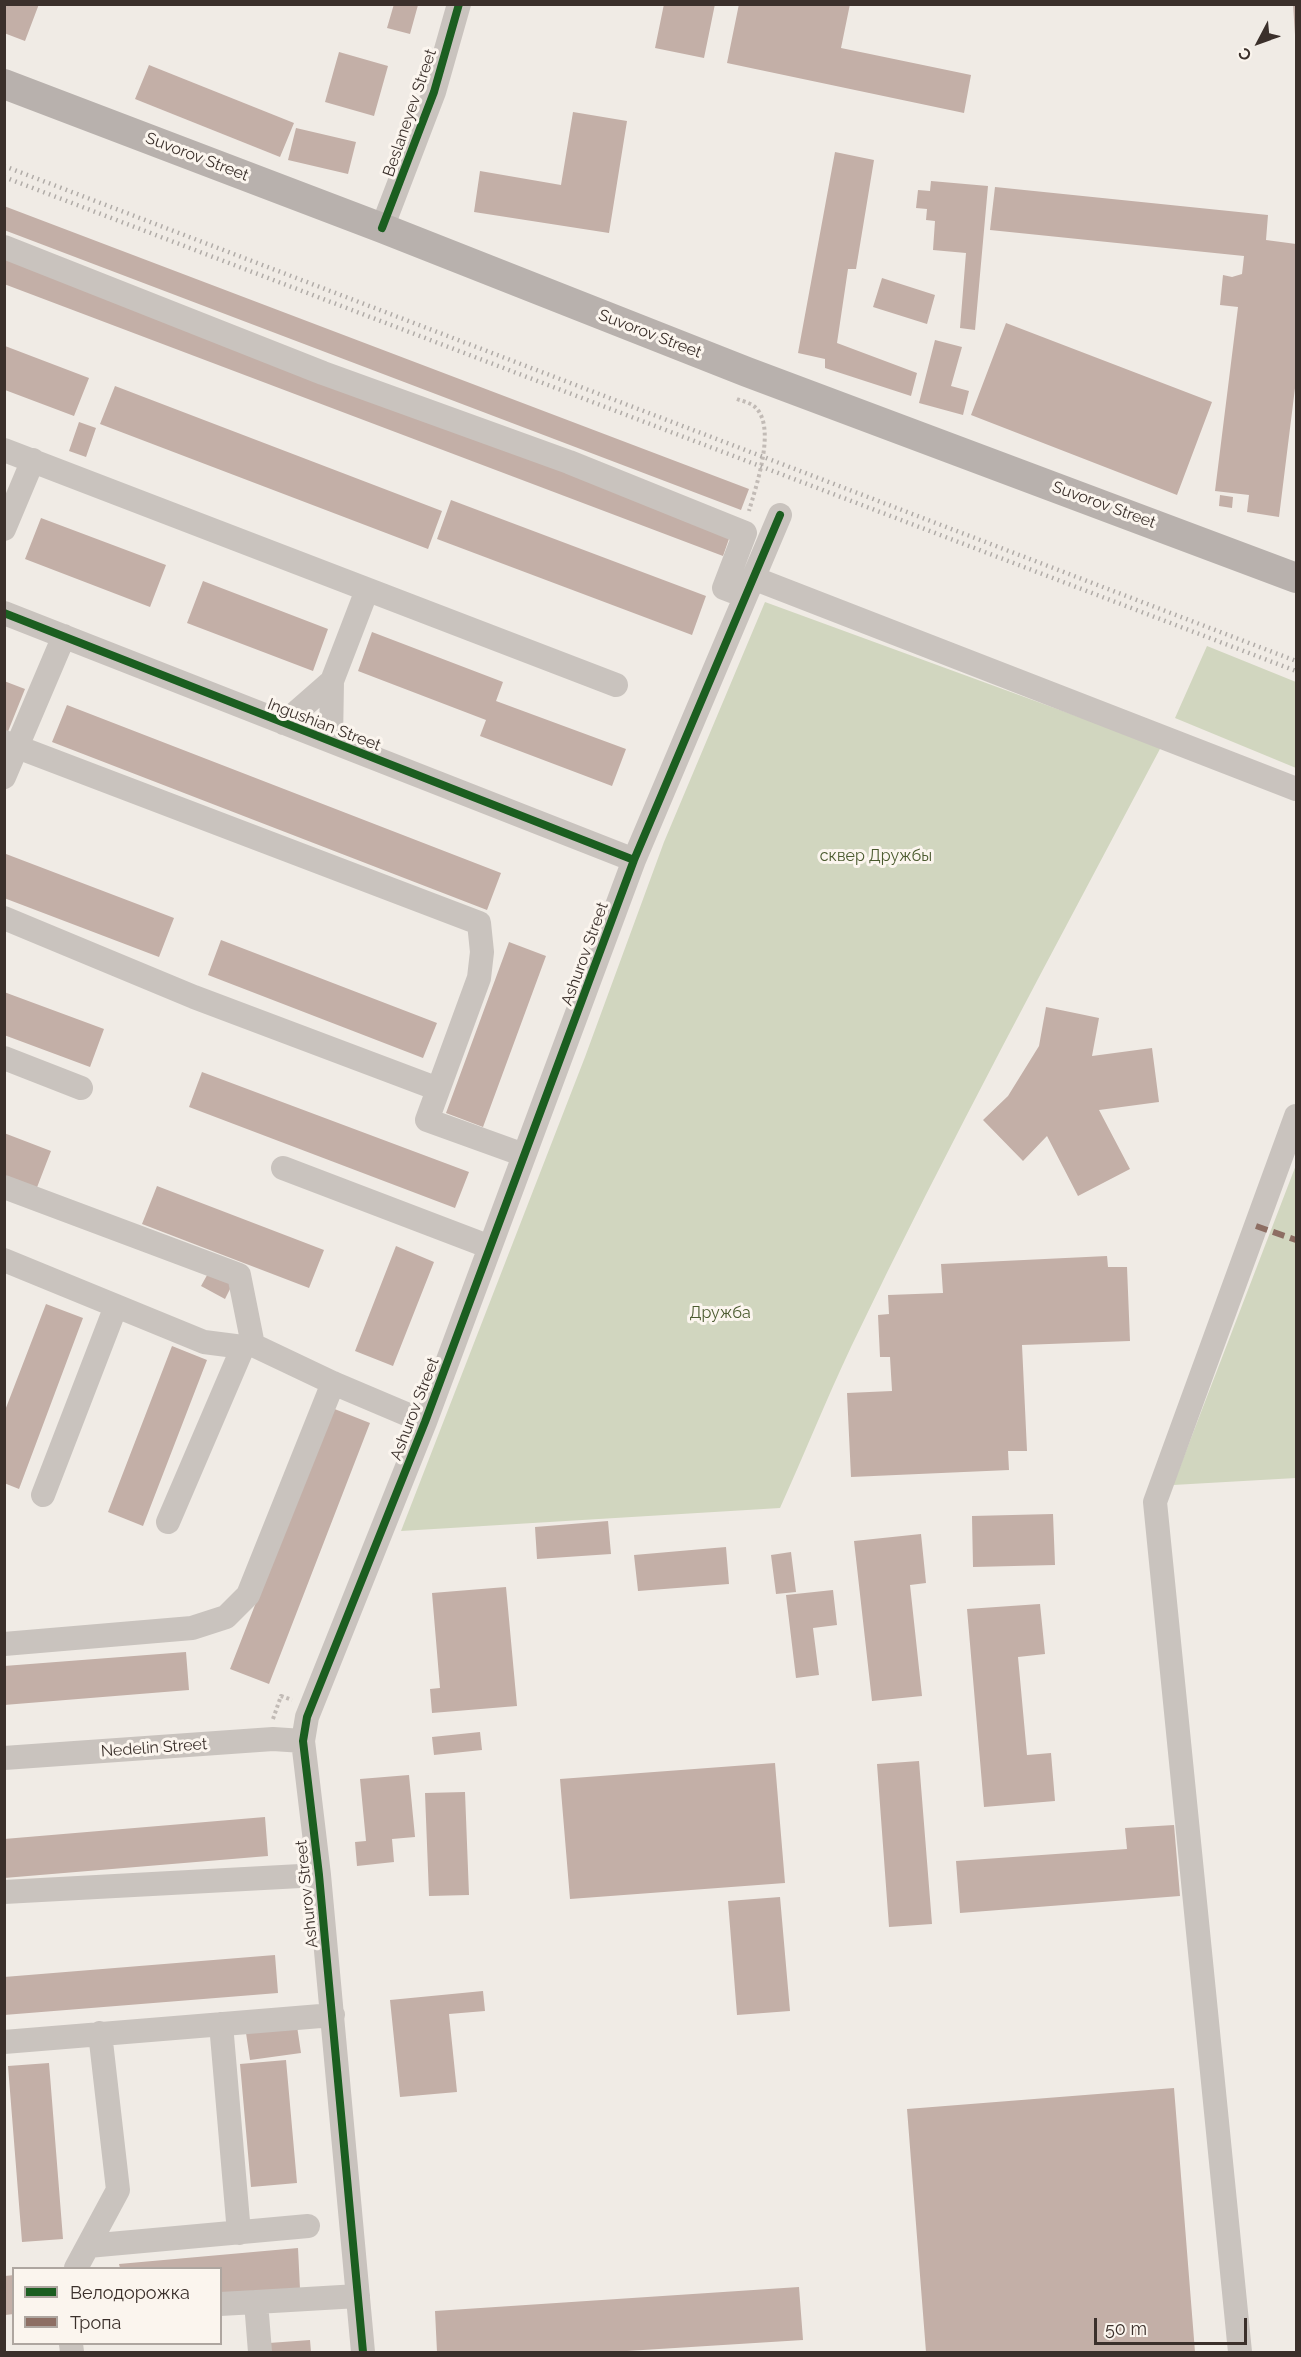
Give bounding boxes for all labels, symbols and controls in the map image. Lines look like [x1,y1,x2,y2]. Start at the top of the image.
north arrow [1229,12,1289,72]
text: С [1234,44,1256,65]
street label: Beslaneyev Street [379,47,441,179]
street label: Suvorov Street [143,129,251,185]
street label: Suvorov Street [596,306,704,362]
street label: Suvorov Street [1050,477,1158,533]
street label: Ingushian Street [265,695,383,755]
park label: сквер Дружбы [820,846,932,866]
street label: Ashurov Street [557,900,613,1008]
park label: Дружба [689,1303,751,1323]
street label: Ashurov Street [387,1355,443,1463]
street label: Nedelin Street [100,1735,208,1761]
street label: Ashurov Street [292,1839,322,1949]
legend [12,2267,222,2345]
text: Велодорожка [70,2282,190,2303]
scale bar [1097,2306,1250,2344]
text: Тропа [70,2312,121,2333]
text: 50 m [1105,2318,1147,2339]

